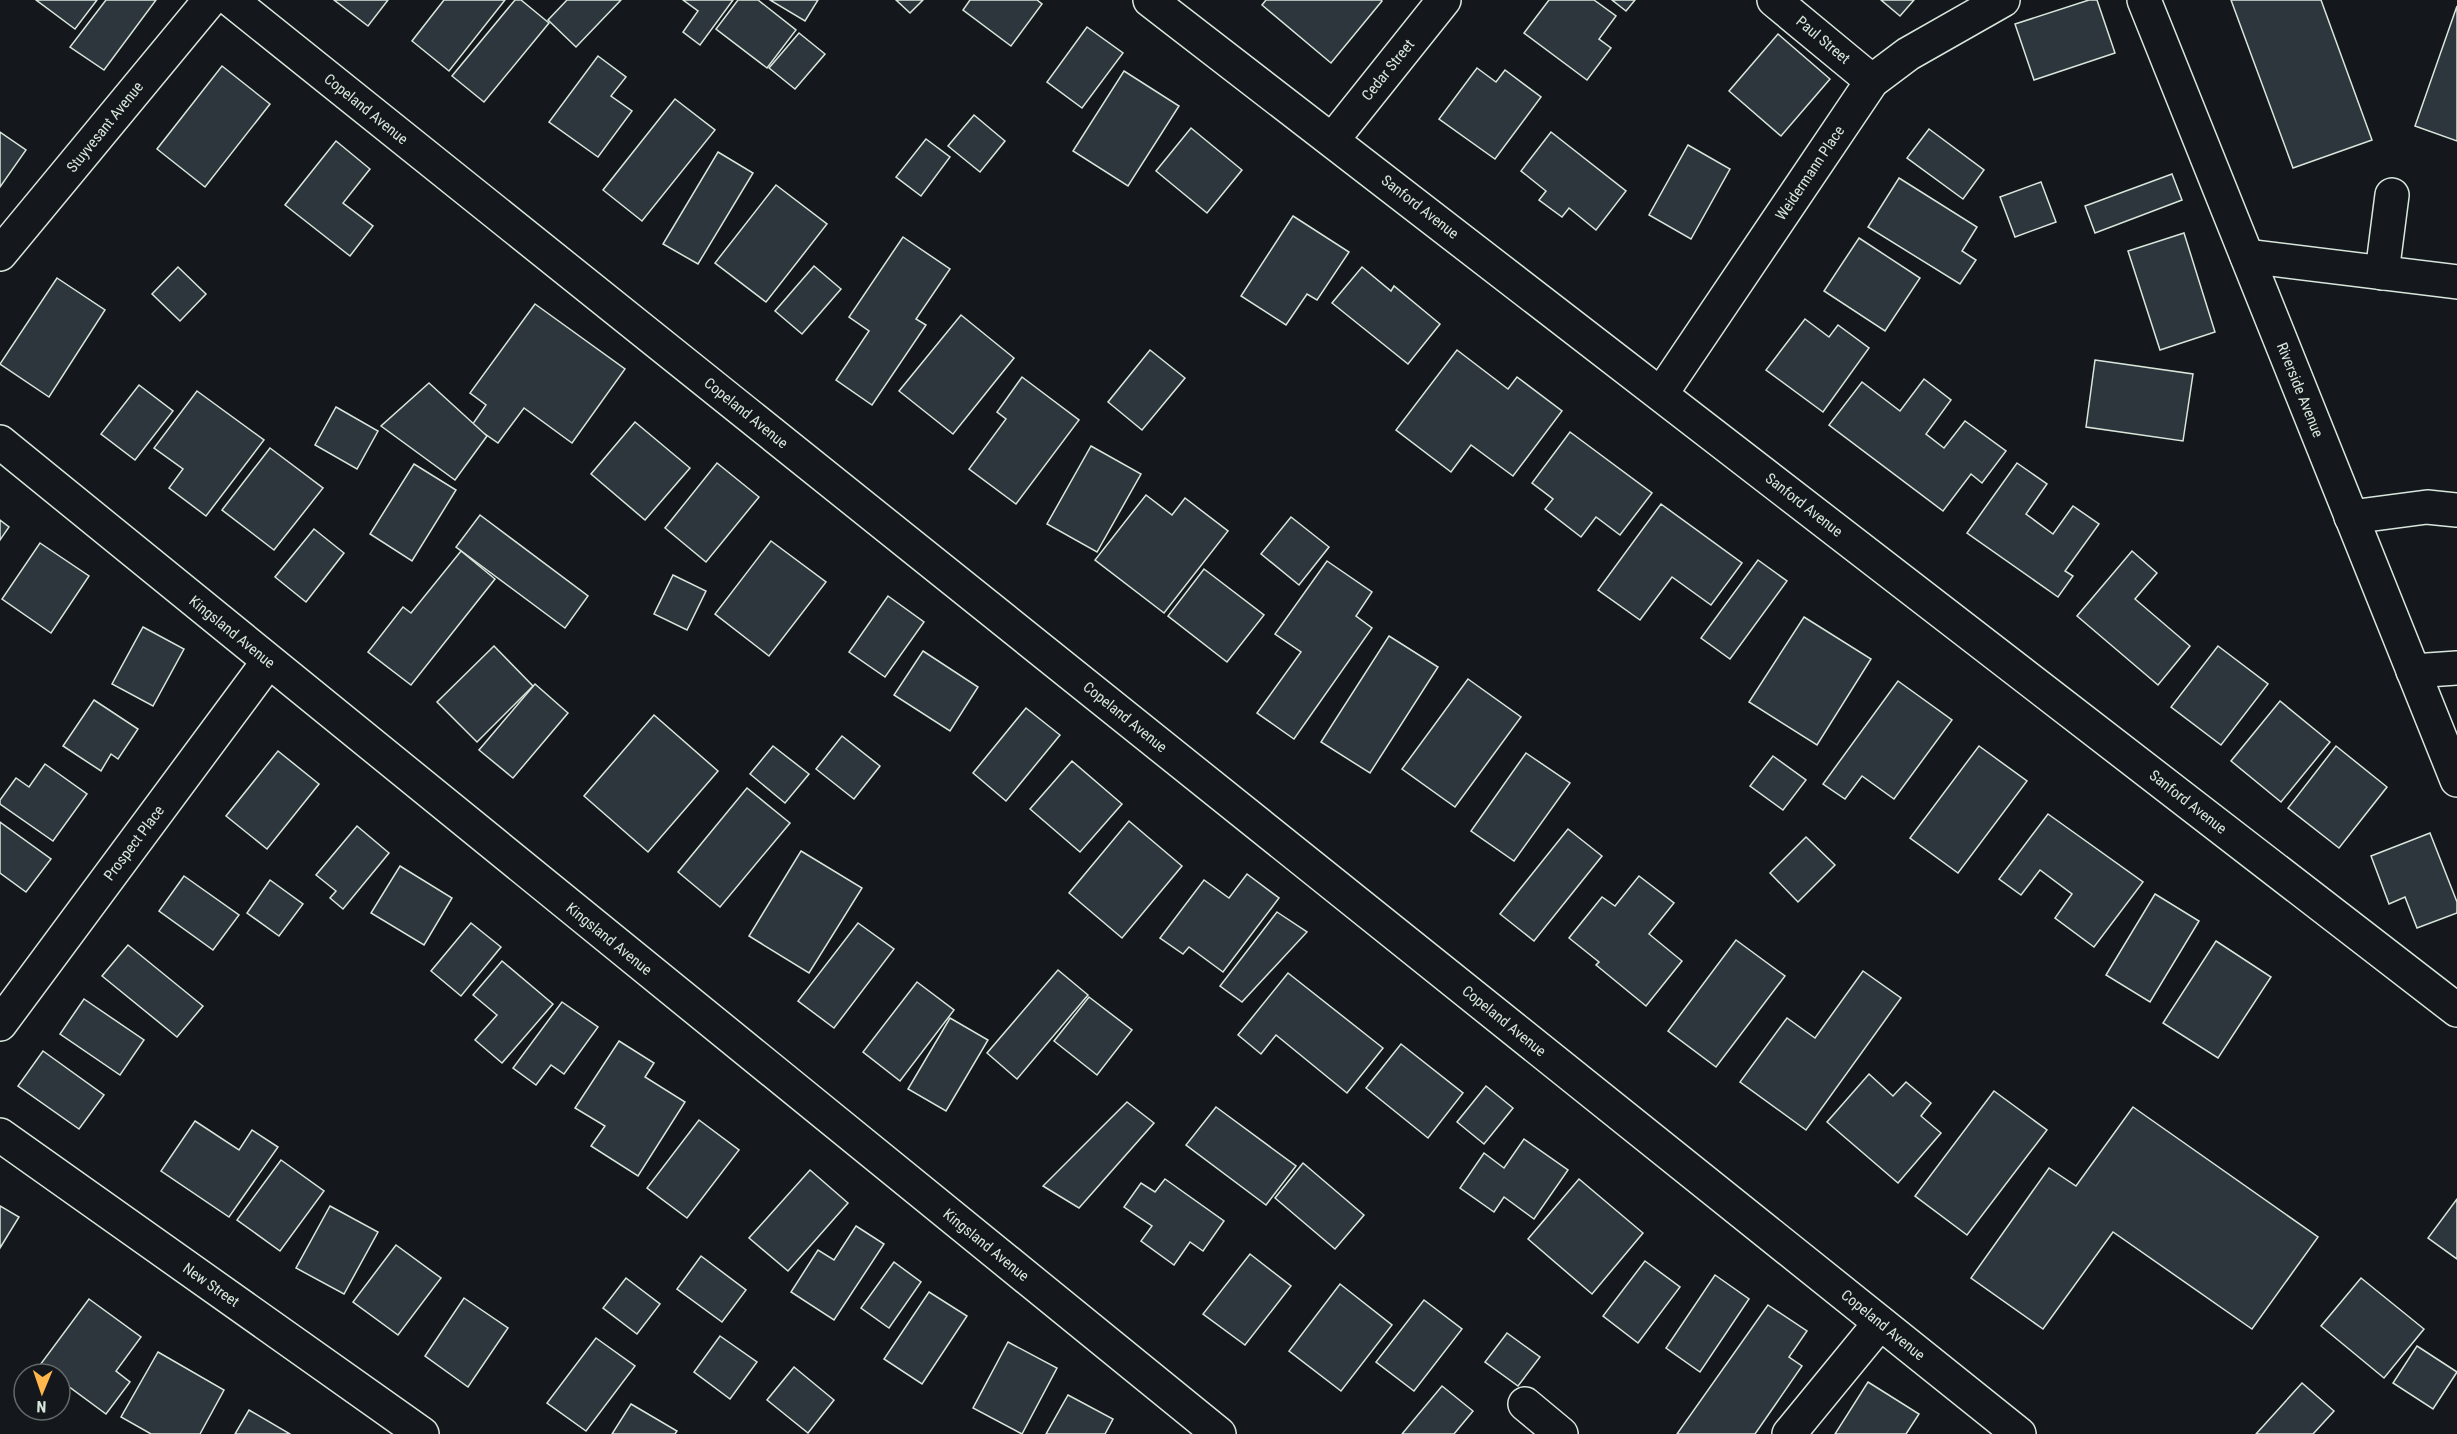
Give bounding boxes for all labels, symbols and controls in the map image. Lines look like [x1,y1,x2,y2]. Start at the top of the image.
street label: Paul Street [1792,12,1854,68]
street label: Cedar Street [1358,36,1418,104]
street label: Copeland Avenue [321,70,411,148]
street label: Stuyvesant Avenue [63,78,147,176]
street label: Weidermann Place [1772,122,1848,224]
street label: Sanford Avenue [1378,171,1462,243]
street label: Riverside Avenue [2273,340,2327,440]
street label: Copeland Avenue [701,374,791,452]
street label: Sanford Avenue [1762,469,1846,541]
street label: Kingsland Avenue [185,592,279,672]
street label: Copeland Avenue [1080,678,1170,756]
street label: Sanford Avenue [2146,766,2230,838]
street label: Prospect Place [100,802,168,884]
street label: Kingsland Avenue [562,899,656,979]
street label: Copeland Avenue [1459,982,1549,1060]
street label: Kingsland Avenue [939,1205,1033,1285]
street label: New Street [179,1259,243,1311]
street label: Copeland Avenue [1838,1286,1928,1364]
north arrow [12,1362,72,1422]
text: N [36,1397,47,1416]

